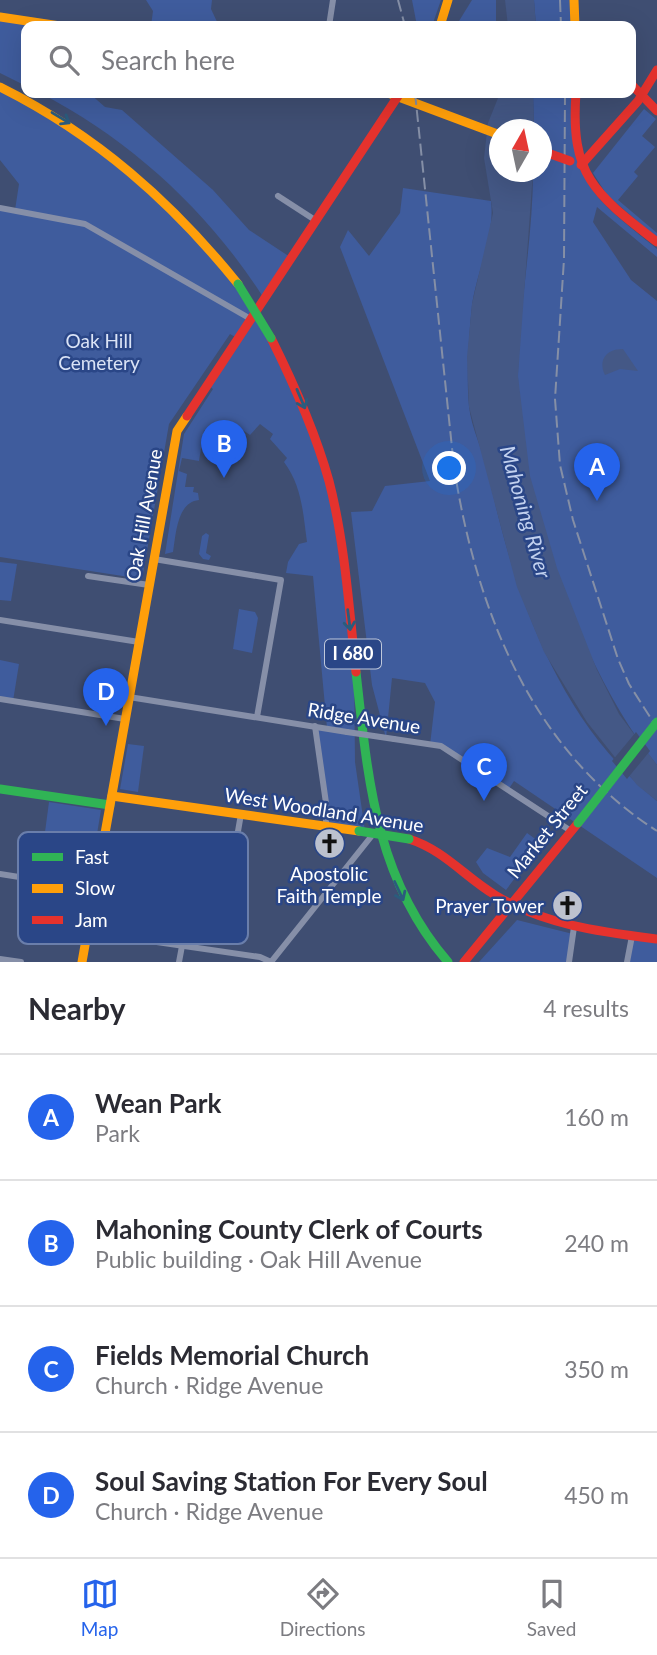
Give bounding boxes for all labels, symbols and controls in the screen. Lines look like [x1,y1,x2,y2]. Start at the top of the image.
search box [21,21,636,98]
icon: search [45,41,83,79]
text: Search here [101,44,235,76]
one-way arrow [50,112,70,126]
north arrow [489,119,552,182]
park label: Oak Hill Cemetery [58,329,140,374]
one-way arrow [295,388,308,409]
pin: B [201,420,247,478]
water label: Mahoning River [496,442,558,582]
pin: A [574,443,620,501]
street label: Oak Hill Avenue [121,447,166,583]
your location [432,451,466,485]
one-way arrow [343,609,356,631]
road number: I 680 [325,640,381,668]
pin: D [83,668,129,726]
street label: Ridge Avenue [306,697,422,738]
pin: C [461,743,507,801]
street label: Market Street [502,779,592,882]
street label: West Woodland Avenue [223,782,425,837]
church icon: Apostolic Faith Temple [312,826,346,860]
legend [18,832,248,944]
text: Fast [75,845,109,868]
place label: Apostolic Faith Temple [277,862,381,907]
text: Slow [75,876,115,899]
one-way arrow [393,880,406,901]
church icon: Prayer Tower [550,889,584,923]
place label: Prayer Tower [435,894,544,917]
text: Jam [75,908,108,931]
text: Nearby [28,990,126,1026]
text: 4 results [543,994,629,1022]
text: Wean Park [95,1087,221,1119]
text: A [43,1103,59,1131]
text: 160 m [564,1103,629,1131]
text: Park [95,1119,140,1147]
text: Mahoning County Clerk of Courts [95,1213,483,1245]
text: B [43,1229,59,1257]
text: 240 m [564,1229,629,1257]
text: Public building · Oak Hill Avenue [95,1245,422,1273]
text: Fields Memorial Church [95,1339,369,1371]
text: C [43,1355,59,1383]
text: 350 m [564,1355,629,1383]
text: Church · Ridge Avenue [95,1371,323,1399]
text: Soul Saving Station For Every Soul [95,1465,488,1497]
text: D [42,1481,60,1509]
text: 450 m [564,1481,629,1509]
text: Church · Ridge Avenue [95,1497,323,1525]
tab: Map [81,1575,119,1640]
tab: Directions [280,1575,366,1640]
tab: Saved [527,1575,576,1640]

